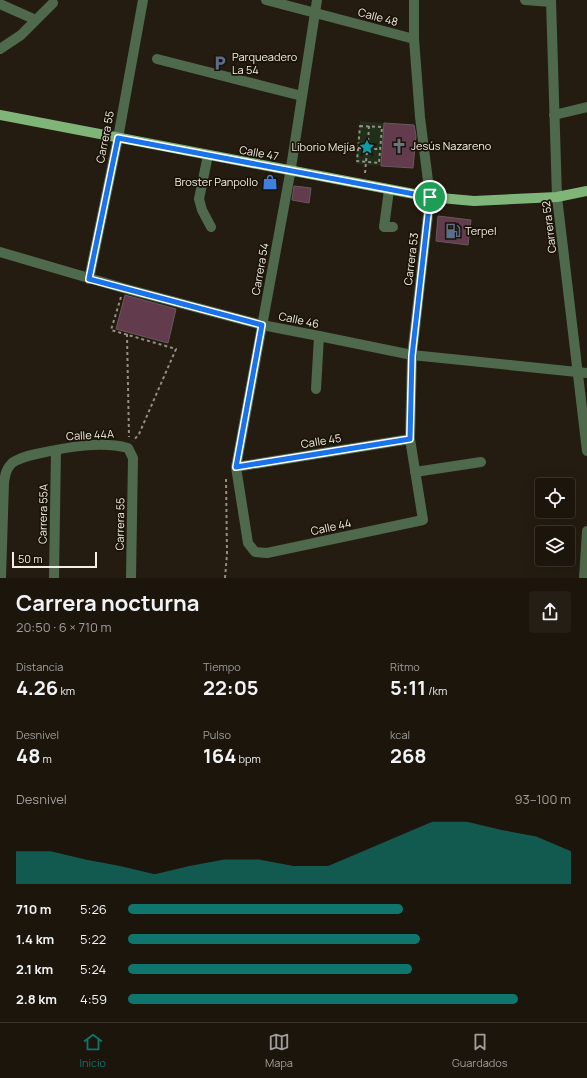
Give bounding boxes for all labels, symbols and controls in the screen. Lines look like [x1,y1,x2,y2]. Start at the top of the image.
street label: Calle 48 [357,4,400,29]
place label: Parqueadero La 54 [232,49,298,77]
parking icon: Parqueadero La 54 [211,54,229,72]
street label: Carrera 55 [92,109,117,164]
church icon: Jesús Nazareno [390,137,408,155]
place icon: Liborio Mejía [358,138,376,156]
place label: Jesús Nazareno [411,138,492,153]
place label: Liborio Mejía [291,139,355,154]
street label: Calle 47 [238,142,280,163]
shop icon: Broster Panpollo [261,173,279,191]
place label: Broster Panpollo [175,174,258,189]
pin [413,180,447,214]
icon: arrive [419,186,441,208]
street label: Carrera 52 [538,200,559,254]
fuel station icon: Terpel [444,222,462,240]
place label: Terpel [465,223,497,238]
street label: Carrera 53 [400,232,421,286]
street label: Carrera 54 [248,241,272,296]
street label: Calle 46 [277,308,321,331]
street label: Calle 44A [66,426,114,443]
street label: Calle 45 [300,430,342,451]
map controls [535,478,575,566]
button: locate [535,478,575,518]
street label: Carrera 55A [34,484,51,544]
street label: Carrera 55 [112,497,127,551]
street label: Calle 44 [309,515,352,538]
button: layers [535,526,575,566]
scale bar [12,550,97,569]
text: 50 m [18,551,43,566]
text: Carrera nocturna [16,588,199,618]
button: share [529,591,571,633]
text: 20:50 · 6 × 710 m [16,618,112,636]
text: Distancia [16,659,63,674]
text: Tiempo [203,659,241,674]
text: Ritmo [390,659,420,674]
text: 4.26 [16,674,58,701]
text: 22:05 [203,674,259,701]
text: 5:11 [390,674,426,701]
text: km [58,683,75,698]
text: /km [426,683,447,698]
text: Desnivel [16,727,59,742]
text: Pulso [203,727,231,742]
text: kcal [390,727,410,742]
text: 48 [16,742,40,769]
text: 164 [203,742,236,769]
text: 268 [390,742,427,769]
text: m [40,751,52,766]
text: bpm [236,751,261,766]
text: Desnivel [16,790,67,808]
text: 93–100 m [514,790,571,808]
text: 710 m [16,900,51,918]
text: 5:26 [80,900,107,918]
text: 1.4 km [16,930,54,948]
text: 5:22 [80,930,106,948]
text: 2.1 km [16,960,53,978]
text: 5:24 [80,960,106,978]
text: 2.8 km [16,990,57,1008]
text: 4:59 [80,990,107,1008]
tab: Inicio [79,1031,106,1070]
tab: Mapa [265,1031,293,1070]
tab: Guardados [452,1031,508,1070]

